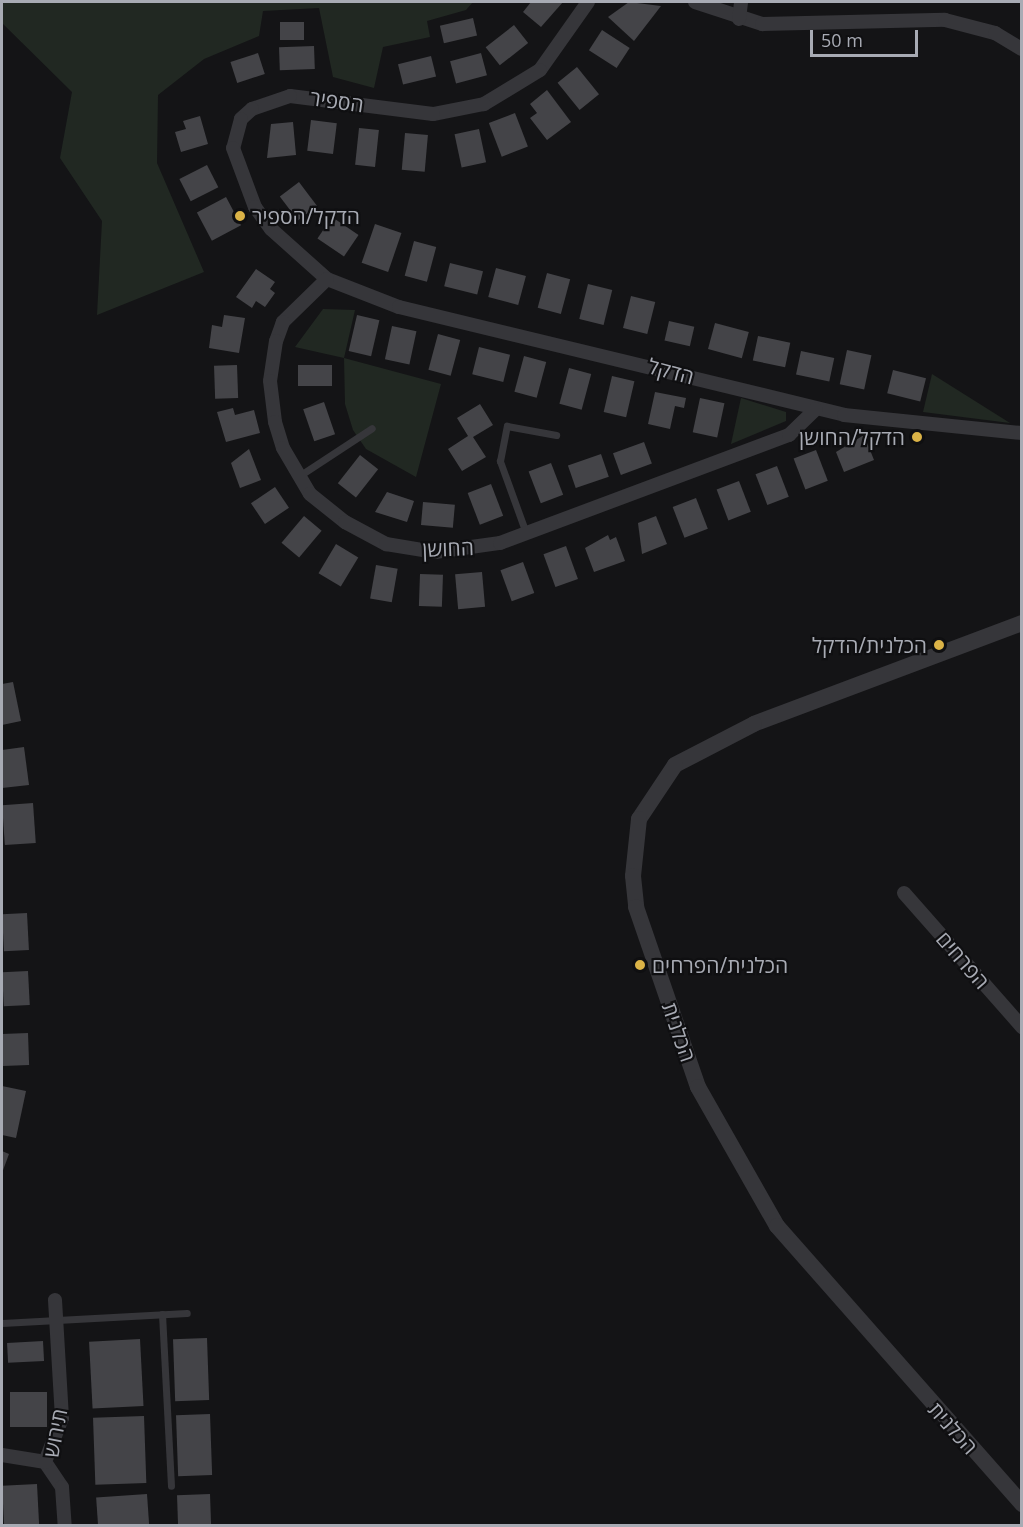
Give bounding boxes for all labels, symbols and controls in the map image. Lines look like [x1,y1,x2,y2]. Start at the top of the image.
scale bar [813,18,921,56]
text: 50 m [821,28,863,52]
street label: הספיר [309,85,365,117]
place label: הדקל/הספיר [252,203,360,229]
marker: הדקל/הספיר [233,209,247,223]
street label: הדקל [645,353,697,389]
place label: הדקל/החושן [799,424,905,450]
marker: הדקל/החושן [910,430,924,444]
street label: החושן [422,535,474,561]
place label: הכלנית/הדקל [812,632,927,658]
marker: הכלנית/הדקל [932,638,946,652]
street label: הפרחים [931,926,995,994]
place label: הכלנית/הפרחים [652,952,788,978]
marker: הכלנית/הפרחים [633,958,647,972]
street label: הכלנית [657,999,701,1065]
street label: הכלנית [923,1397,983,1459]
street label: תירוש [38,1407,72,1459]

